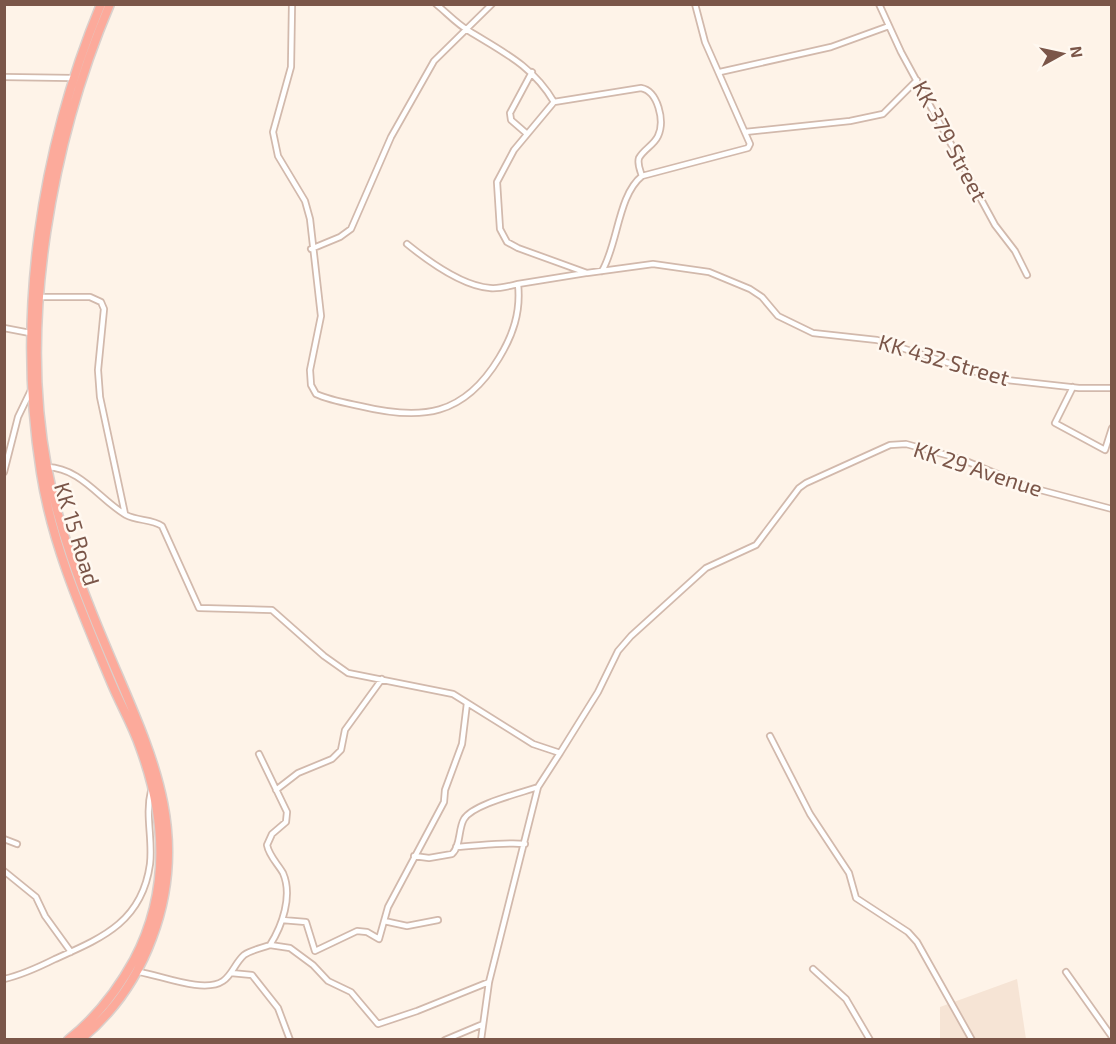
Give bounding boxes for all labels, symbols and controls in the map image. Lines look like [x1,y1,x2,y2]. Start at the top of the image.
north arrow [1032,24,1092,84]
text: N [1067,45,1088,59]
street label: KK 379 Street [908,76,994,205]
street label: KK 432 Street [876,328,1013,390]
street label: KK 29 Avenue [911,435,1046,501]
street label: KK 15 Road [50,479,106,589]

